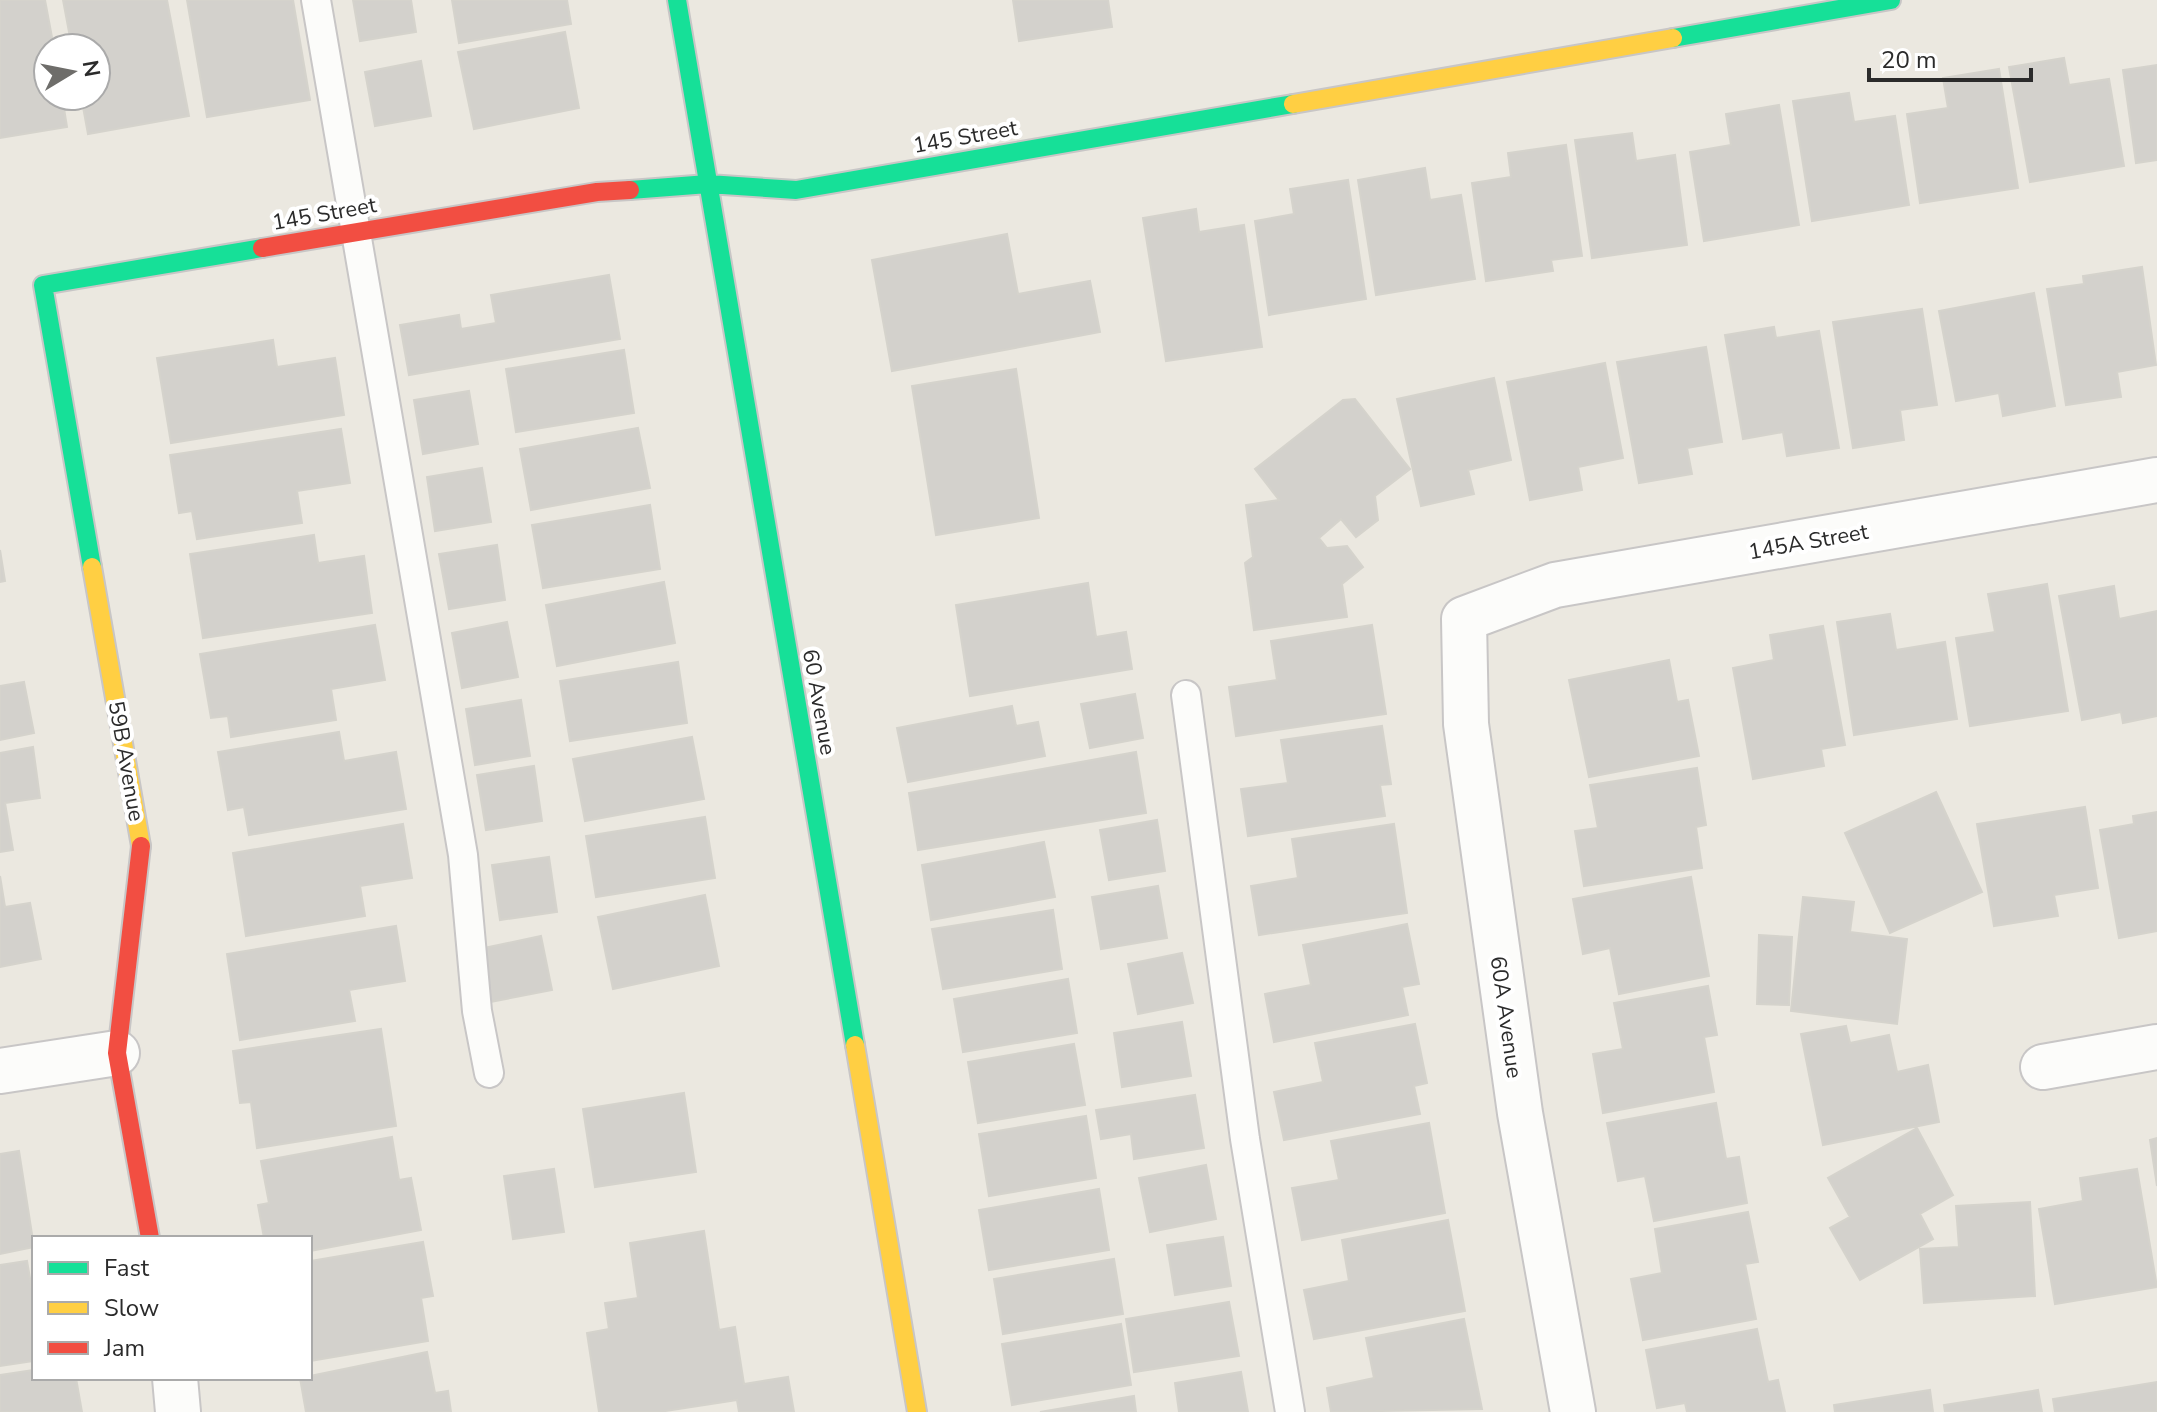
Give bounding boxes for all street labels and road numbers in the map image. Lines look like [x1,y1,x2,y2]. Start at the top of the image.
street label: 145 Street [911,113,1020,161]
street label: 145 Street [270,190,379,238]
street label: 145A Street [1746,517,1871,567]
street label: 60 Avenue [795,647,843,757]
street label: 59B Avenue [101,699,151,824]
street label: 60A Avenue [1483,954,1529,1080]

